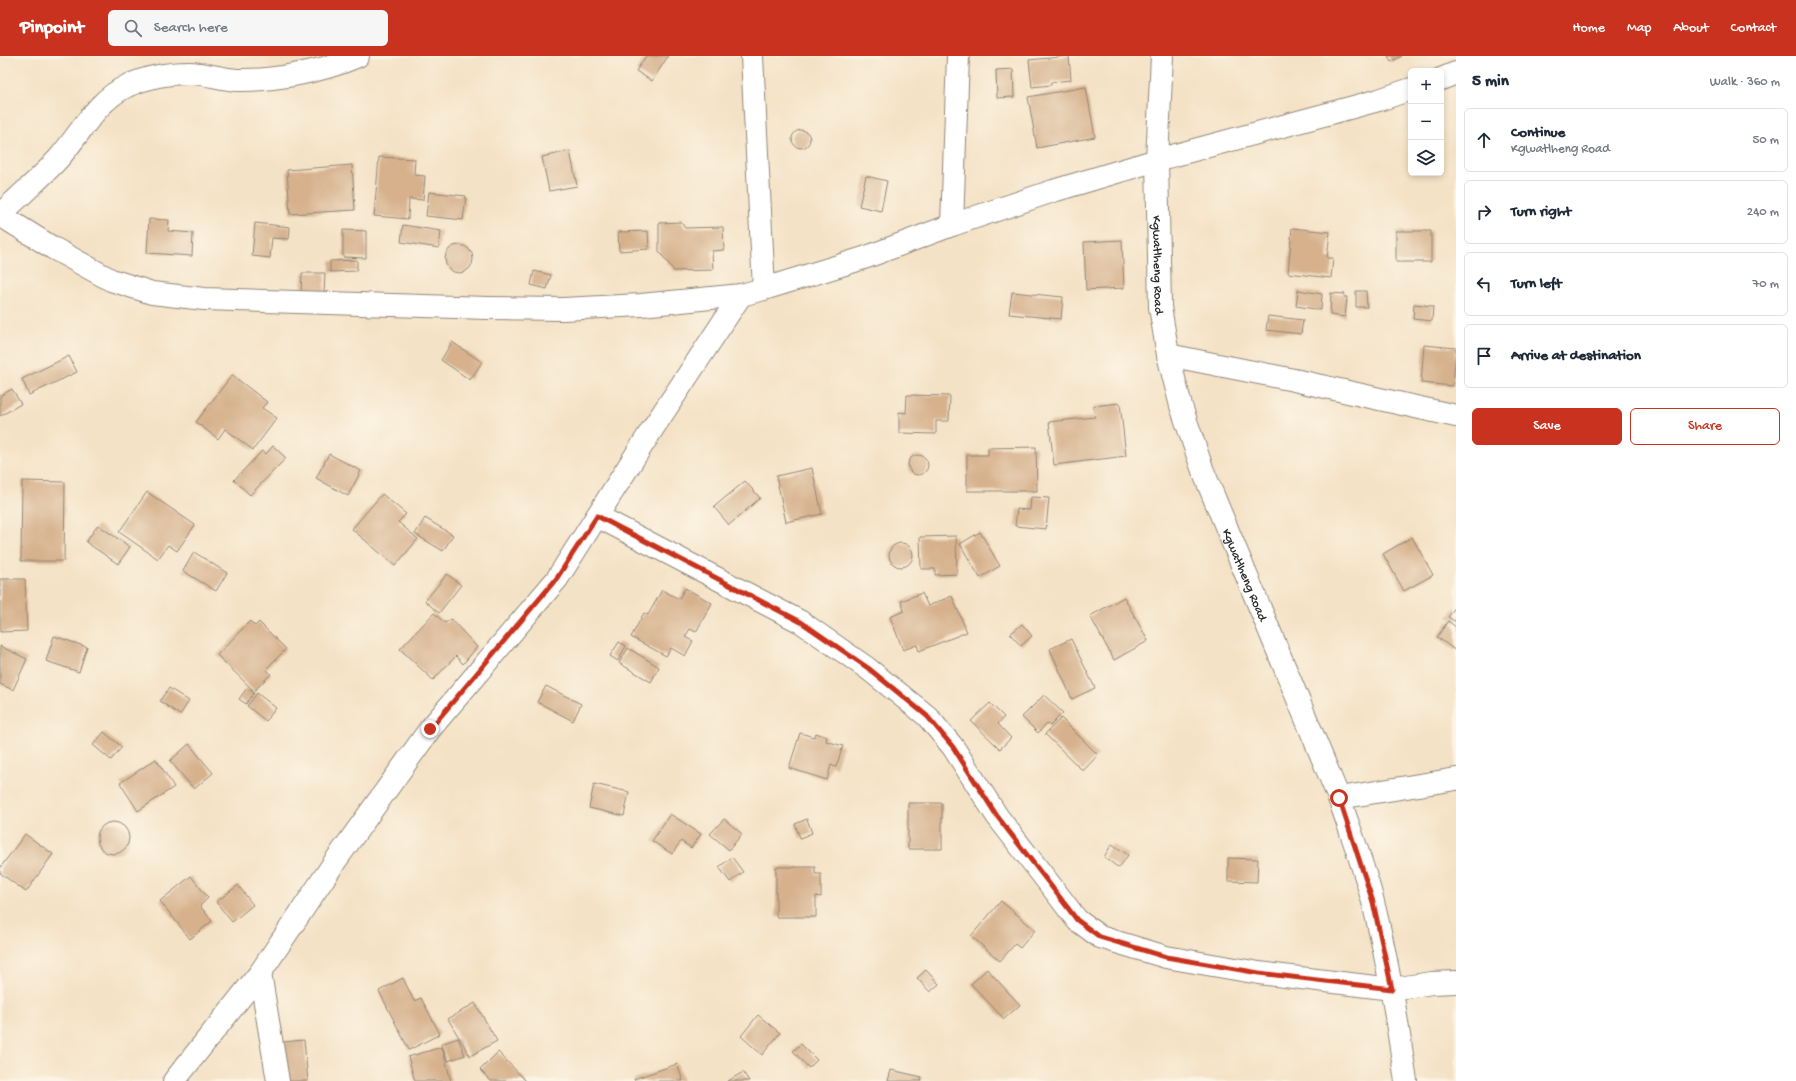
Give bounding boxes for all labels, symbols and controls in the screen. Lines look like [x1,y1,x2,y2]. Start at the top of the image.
search box [108,10,388,46]
text: Pinpoint [20,17,84,40]
icon: search [122,17,144,39]
text: Search here [154,19,228,37]
text: Home [1573,20,1605,37]
text: Map [1627,20,1651,37]
text: About [1673,20,1709,37]
text: Contact [1731,20,1776,37]
map controls [1408,68,1444,176]
button: + [1408,68,1444,104]
text: 5 min [1472,72,1509,92]
text: Walk · 360 m [1710,75,1780,90]
button: − [1408,104,1444,140]
text: Continue [1511,124,1565,142]
icon: ahead [1473,129,1495,151]
text: 50 m [1752,133,1779,148]
button: layers [1408,140,1444,176]
text: Kgwatlheng Road [1511,142,1610,157]
icon: right [1473,201,1495,223]
text: Turn right [1511,203,1571,221]
text: 240 m [1747,205,1779,220]
street label: Kgwatlheng Road [1148,215,1166,317]
icon: left [1473,273,1495,295]
text: Turn left [1511,275,1562,293]
text: 70 m [1753,277,1779,292]
icon: arrive [1473,345,1495,367]
text: Arrive at destination [1511,347,1641,365]
button: Save [1472,408,1622,445]
button: Share [1630,408,1780,445]
street label: Kgwatlheng Road [1218,527,1270,625]
route end [421,720,439,738]
route start [1330,789,1348,807]

